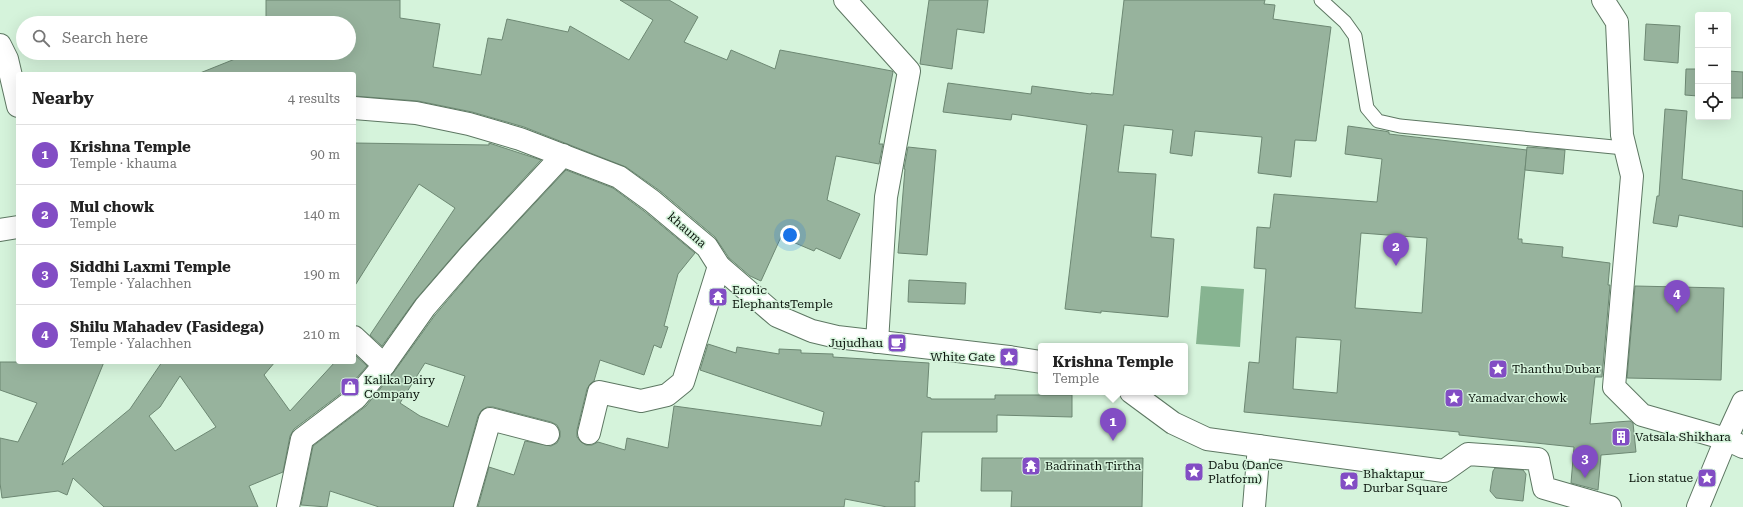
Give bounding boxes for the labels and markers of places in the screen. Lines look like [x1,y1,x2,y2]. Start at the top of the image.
pin: 2 [1383,233,1409,266]
pin: 4 [1664,280,1690,313]
place label: Erotic ElephantsTemple [732,283,833,311]
temple icon: Erotic ElephantsTemple [707,286,729,308]
cafe icon: Jujudhau [886,332,908,354]
place label: Jujudhau [828,336,884,350]
place icon: White Gate [998,346,1020,368]
place label: White Gate [930,350,995,364]
place icon: Thanthu Dubar [1487,358,1509,380]
place label: Thanthu Dubar [1512,362,1601,376]
place label: Kalika Dairy Company [364,373,436,401]
shop icon: Kalika Dairy Company [339,376,361,398]
place icon: Yamadvar chowk [1443,387,1465,409]
place label: Yamadvar chowk [1468,391,1568,405]
pin: 1 [1100,408,1126,441]
building icon: Vatsala Shikhara [1610,426,1632,448]
place label: Vatsala Shikhara [1635,430,1731,444]
pin: 3 [1572,445,1598,478]
temple icon: Badrinath Tirtha [1020,455,1042,477]
place label: Dabu (Dance Platform) [1208,458,1283,486]
place label: Badrinath Tirtha [1045,459,1141,473]
place icon: Dabu (Dance Platform) [1183,461,1205,483]
place label: Bhaktapur Durbar Square [1363,467,1448,495]
place icon: Lion statue [1696,467,1718,489]
place icon: Bhaktapur Durbar Square [1338,470,1360,492]
place label: Lion statue [1629,471,1693,485]

